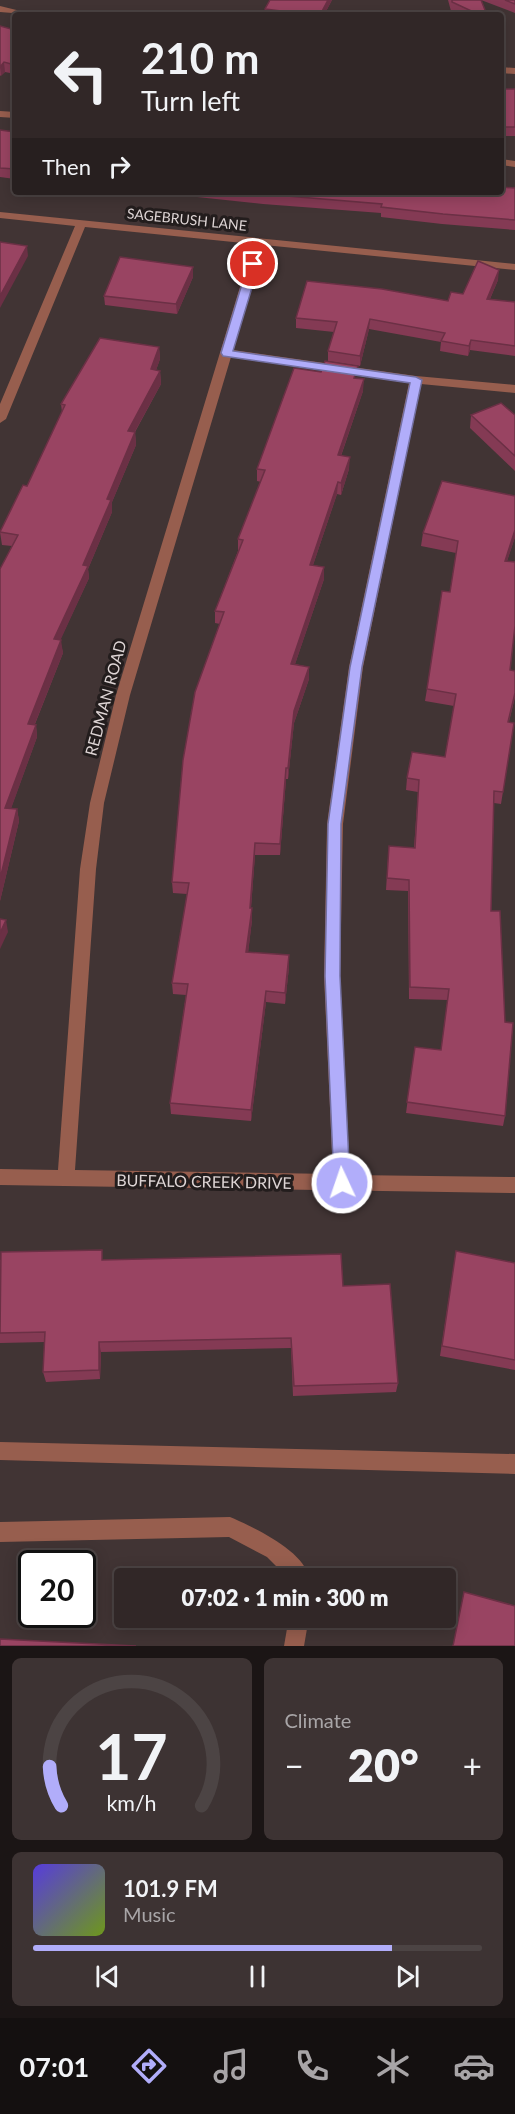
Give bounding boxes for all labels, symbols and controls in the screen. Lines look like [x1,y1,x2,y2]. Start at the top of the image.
text: 210 m [141,33,259,83]
icon: left [42,36,120,114]
text: Turn left [141,84,240,117]
icon: right [103,150,136,183]
text: Then [42,153,91,180]
street label: SAGEBRUSH LANE [126,204,248,234]
pin [227,238,278,289]
icon: arrive [236,247,269,280]
street label: REDMAN ROAD [80,638,130,758]
position arrow [310,1151,374,1215]
street label: BUFFALO CREEK DRIVE [116,1170,292,1192]
speed limit sign: 20 [18,1550,96,1628]
text: 07:02 · 1 min · 300 m [182,1584,388,1611]
text: Climate [285,1708,351,1732]
text: 17 [96,1718,168,1793]
text: 20° [348,1738,419,1792]
text: − [285,1745,304,1785]
text: + [463,1745,482,1785]
text: km/h [107,1790,157,1816]
text: 101.9 FM [123,1875,218,1902]
text: Music [123,1902,176,1926]
icon: previous [91,1960,124,1993]
icon: pause [241,1960,274,1993]
icon: next [391,1960,424,1993]
icon: directions [128,2045,170,2087]
icon: music [210,2045,252,2087]
icon: phone [291,2045,333,2087]
icon: climate [372,2045,414,2087]
icon: car [453,2045,495,2087]
text: 07:01 [20,2050,89,2083]

